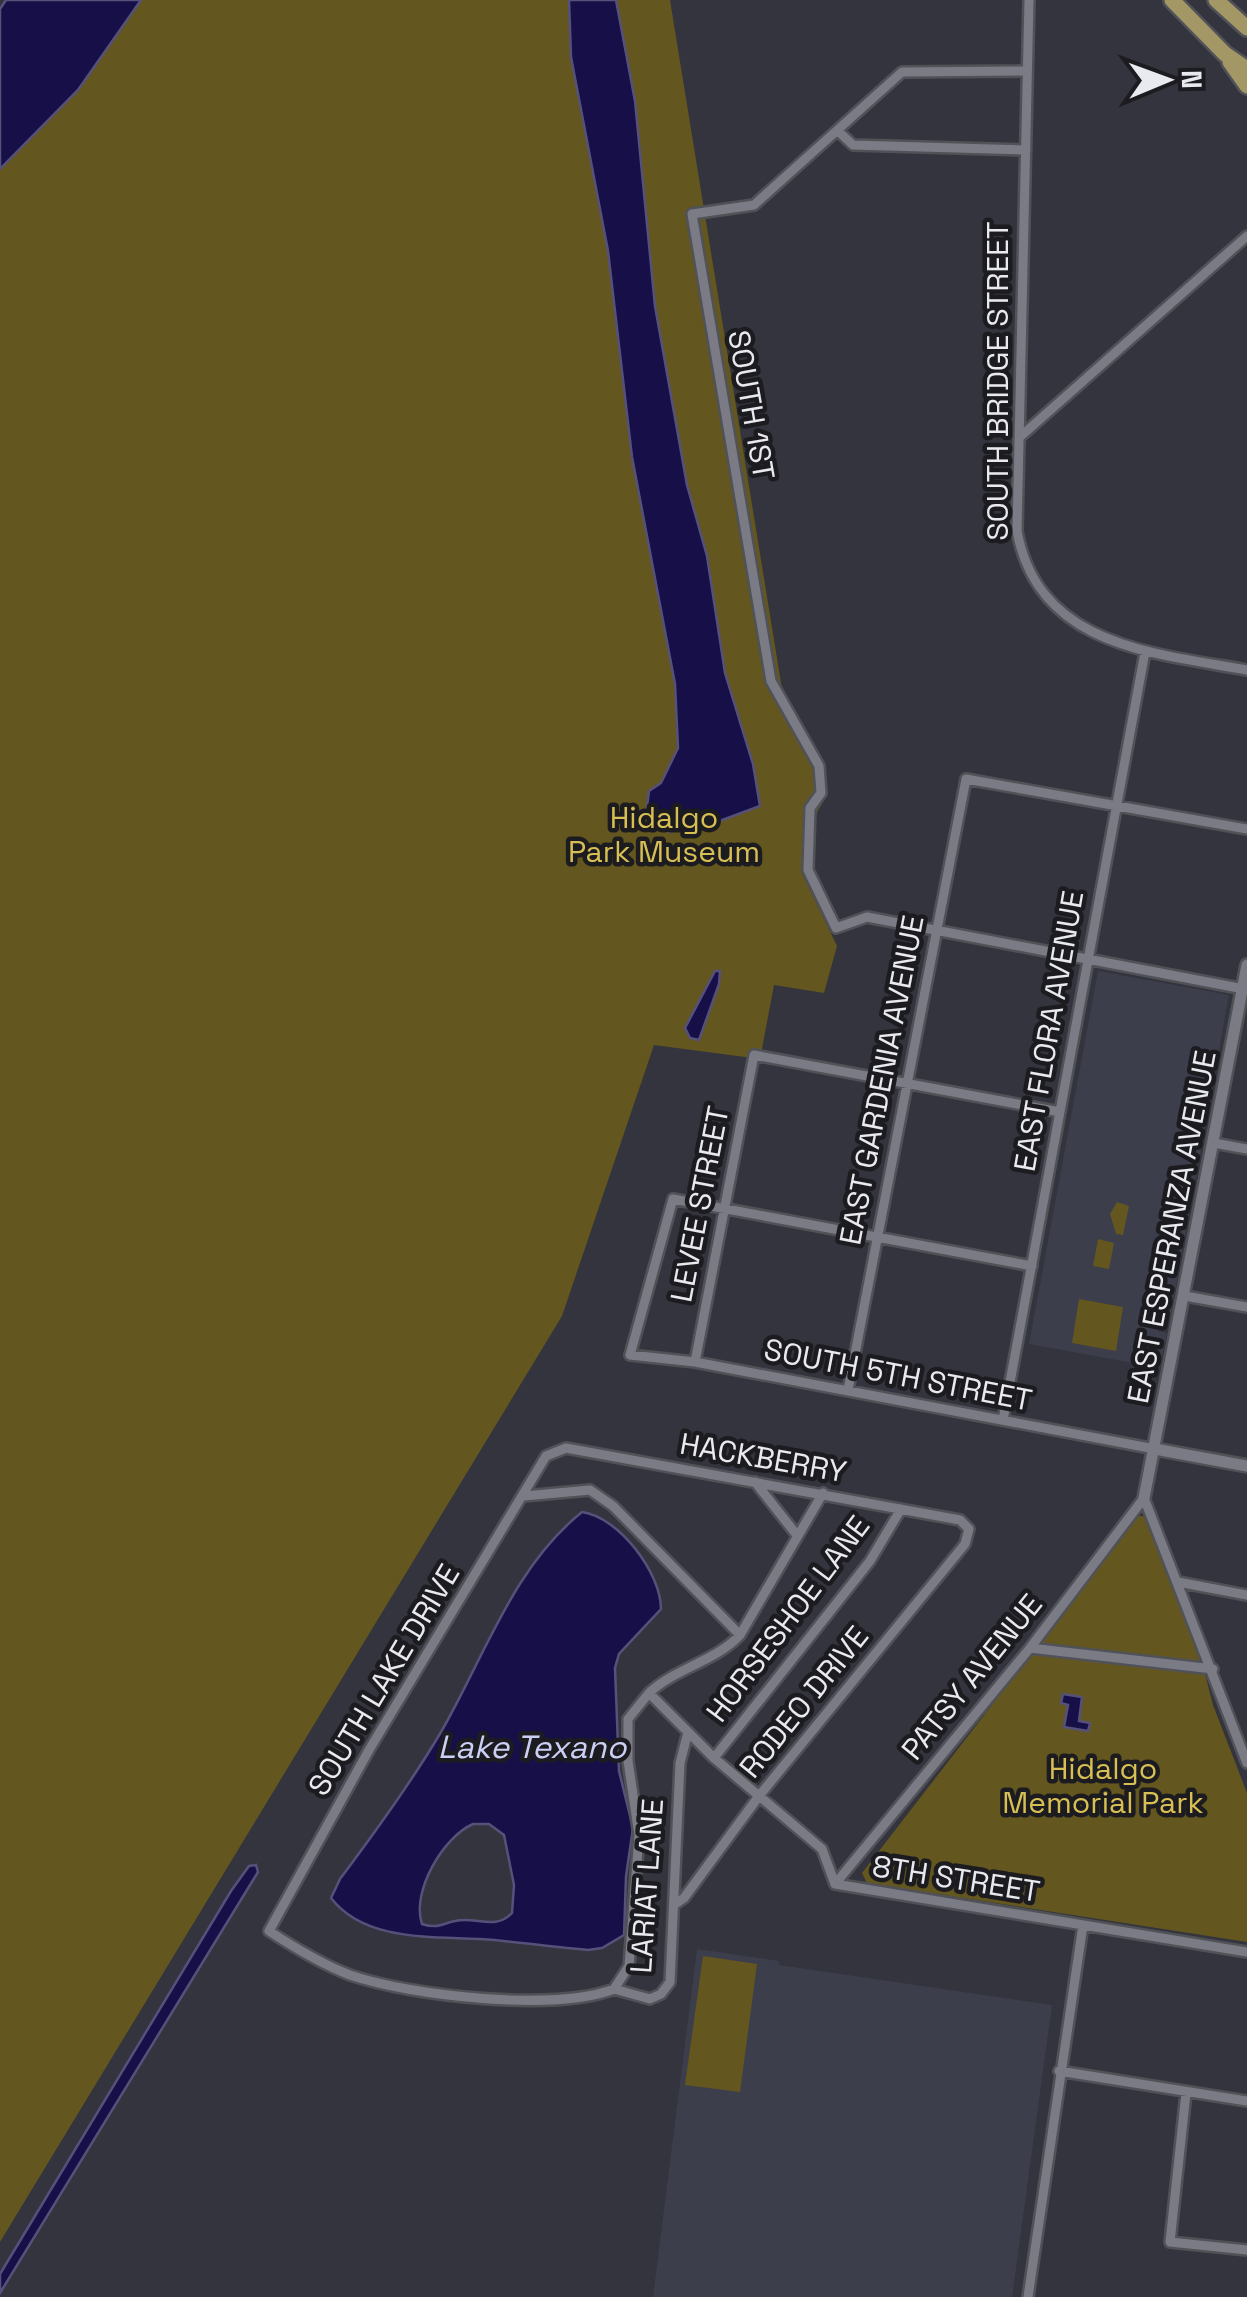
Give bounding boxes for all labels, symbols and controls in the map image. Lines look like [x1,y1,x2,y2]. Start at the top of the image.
north arrow [1117,30,1217,130]
text: N [1174,70,1210,89]
street label: SOUTH BRIDGE STREET [978,221,1017,541]
street label: SOUTH 1ST [719,327,784,483]
park label: Hidalgo Park Museum [568,798,760,871]
street label: EAST FLORA AVENUE [1005,888,1092,1174]
street label: EAST GARDENIA AVENUE [830,912,933,1248]
street label: EAST ESPERANZA AVENUE [1118,1047,1225,1407]
street label: LEVEE STREET [661,1103,738,1305]
street label: SOUTH 5TH STREET [761,1329,1035,1420]
street label: HACKBERRY [677,1424,849,1491]
street label: HORSESHOE LANE [697,1508,878,1730]
street label: SOUTH LAKE DRIVE [299,1557,468,1803]
street label: PATSY AVENUE [893,1586,1051,1768]
street label: RODEO DRIVE [730,1618,877,1786]
water label: Lake Texano [438,1727,627,1767]
park label: Hidalgo Memorial Park [1002,1749,1204,1822]
street label: LARIAT LANE [621,1797,672,1975]
street label: 8TH STREET [869,1846,1043,1911]

